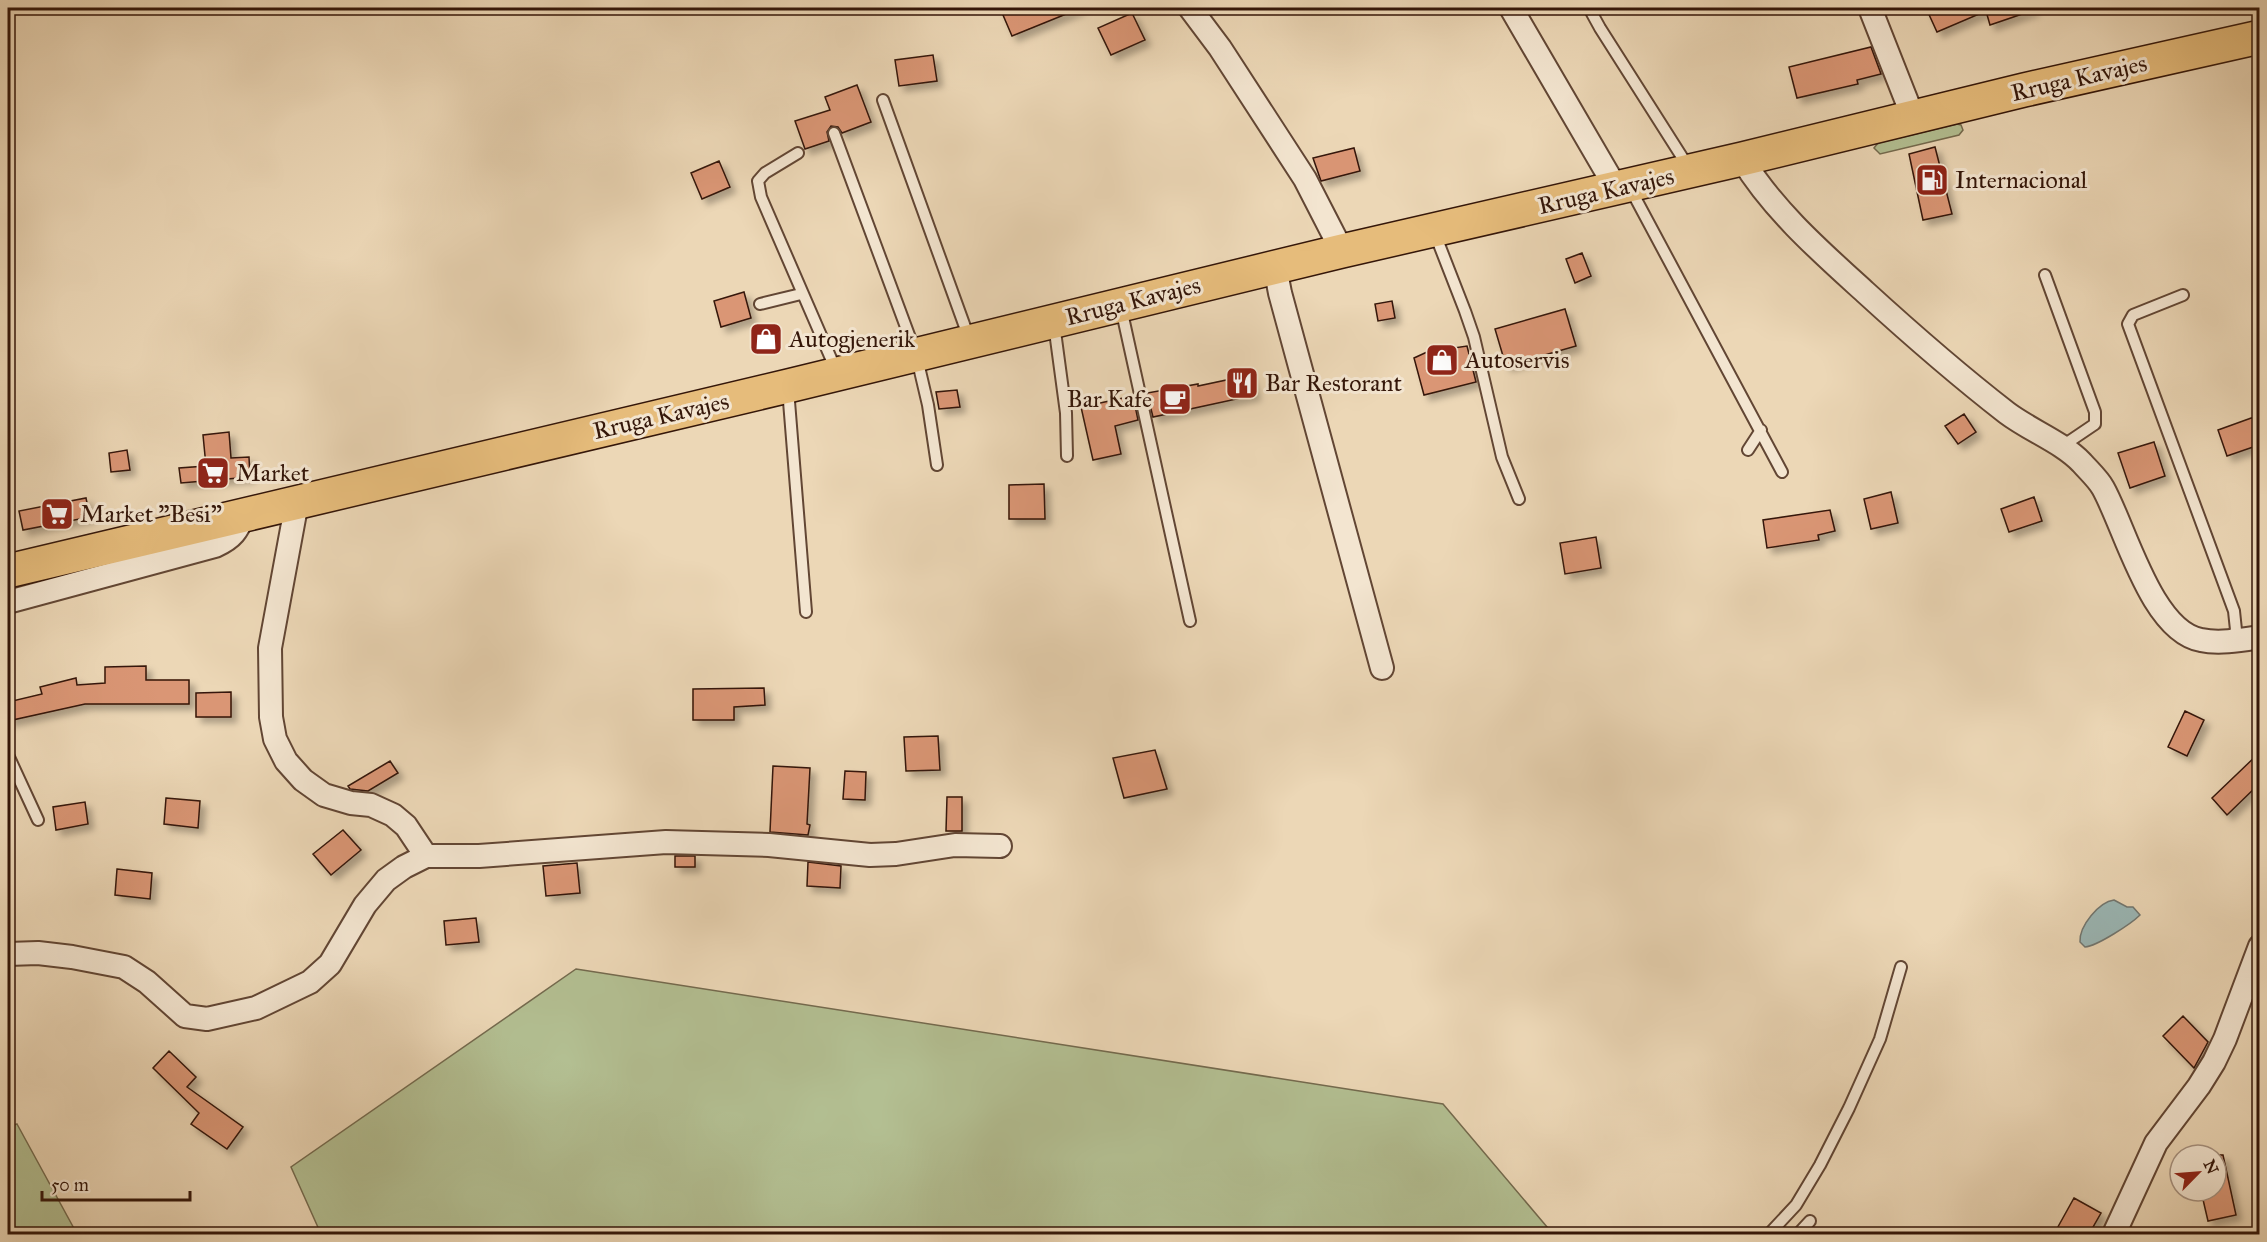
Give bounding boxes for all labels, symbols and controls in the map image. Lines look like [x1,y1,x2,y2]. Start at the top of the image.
street label: Rruga Kavajes [2008,48,2150,108]
street label: Rruga Kavajes [1535,161,1677,221]
fuel station icon: Internacional [1914,162,1950,198]
place label: Internacional [1955,165,2088,195]
street label: Rruga Kavajes [1062,270,1204,332]
shop icon: Autogjenerik [748,321,784,357]
place label: Autogjenerik [788,324,916,354]
shop icon: Autoservis [1424,342,1460,378]
place label: Autoservis [1464,345,1569,375]
restaurant icon: Bar Restorant [1224,365,1260,401]
place label: Bar Restorant [1265,368,1402,398]
cafe icon: Bar Kafe [1157,381,1193,417]
place label: Bar Kafe [1067,384,1152,414]
street label: Rruga Kavajes [590,386,732,446]
supermarket icon: Market [195,455,231,491]
place label: Market [236,458,310,488]
supermarket icon: Market "Besi" [39,496,75,532]
place label: Market "Besi" [80,499,222,529]
north arrow [2168,1143,2228,1203]
text: N [2200,1157,2223,1177]
scale bar [42,1164,190,1202]
text: 50 m [51,1174,89,1196]

